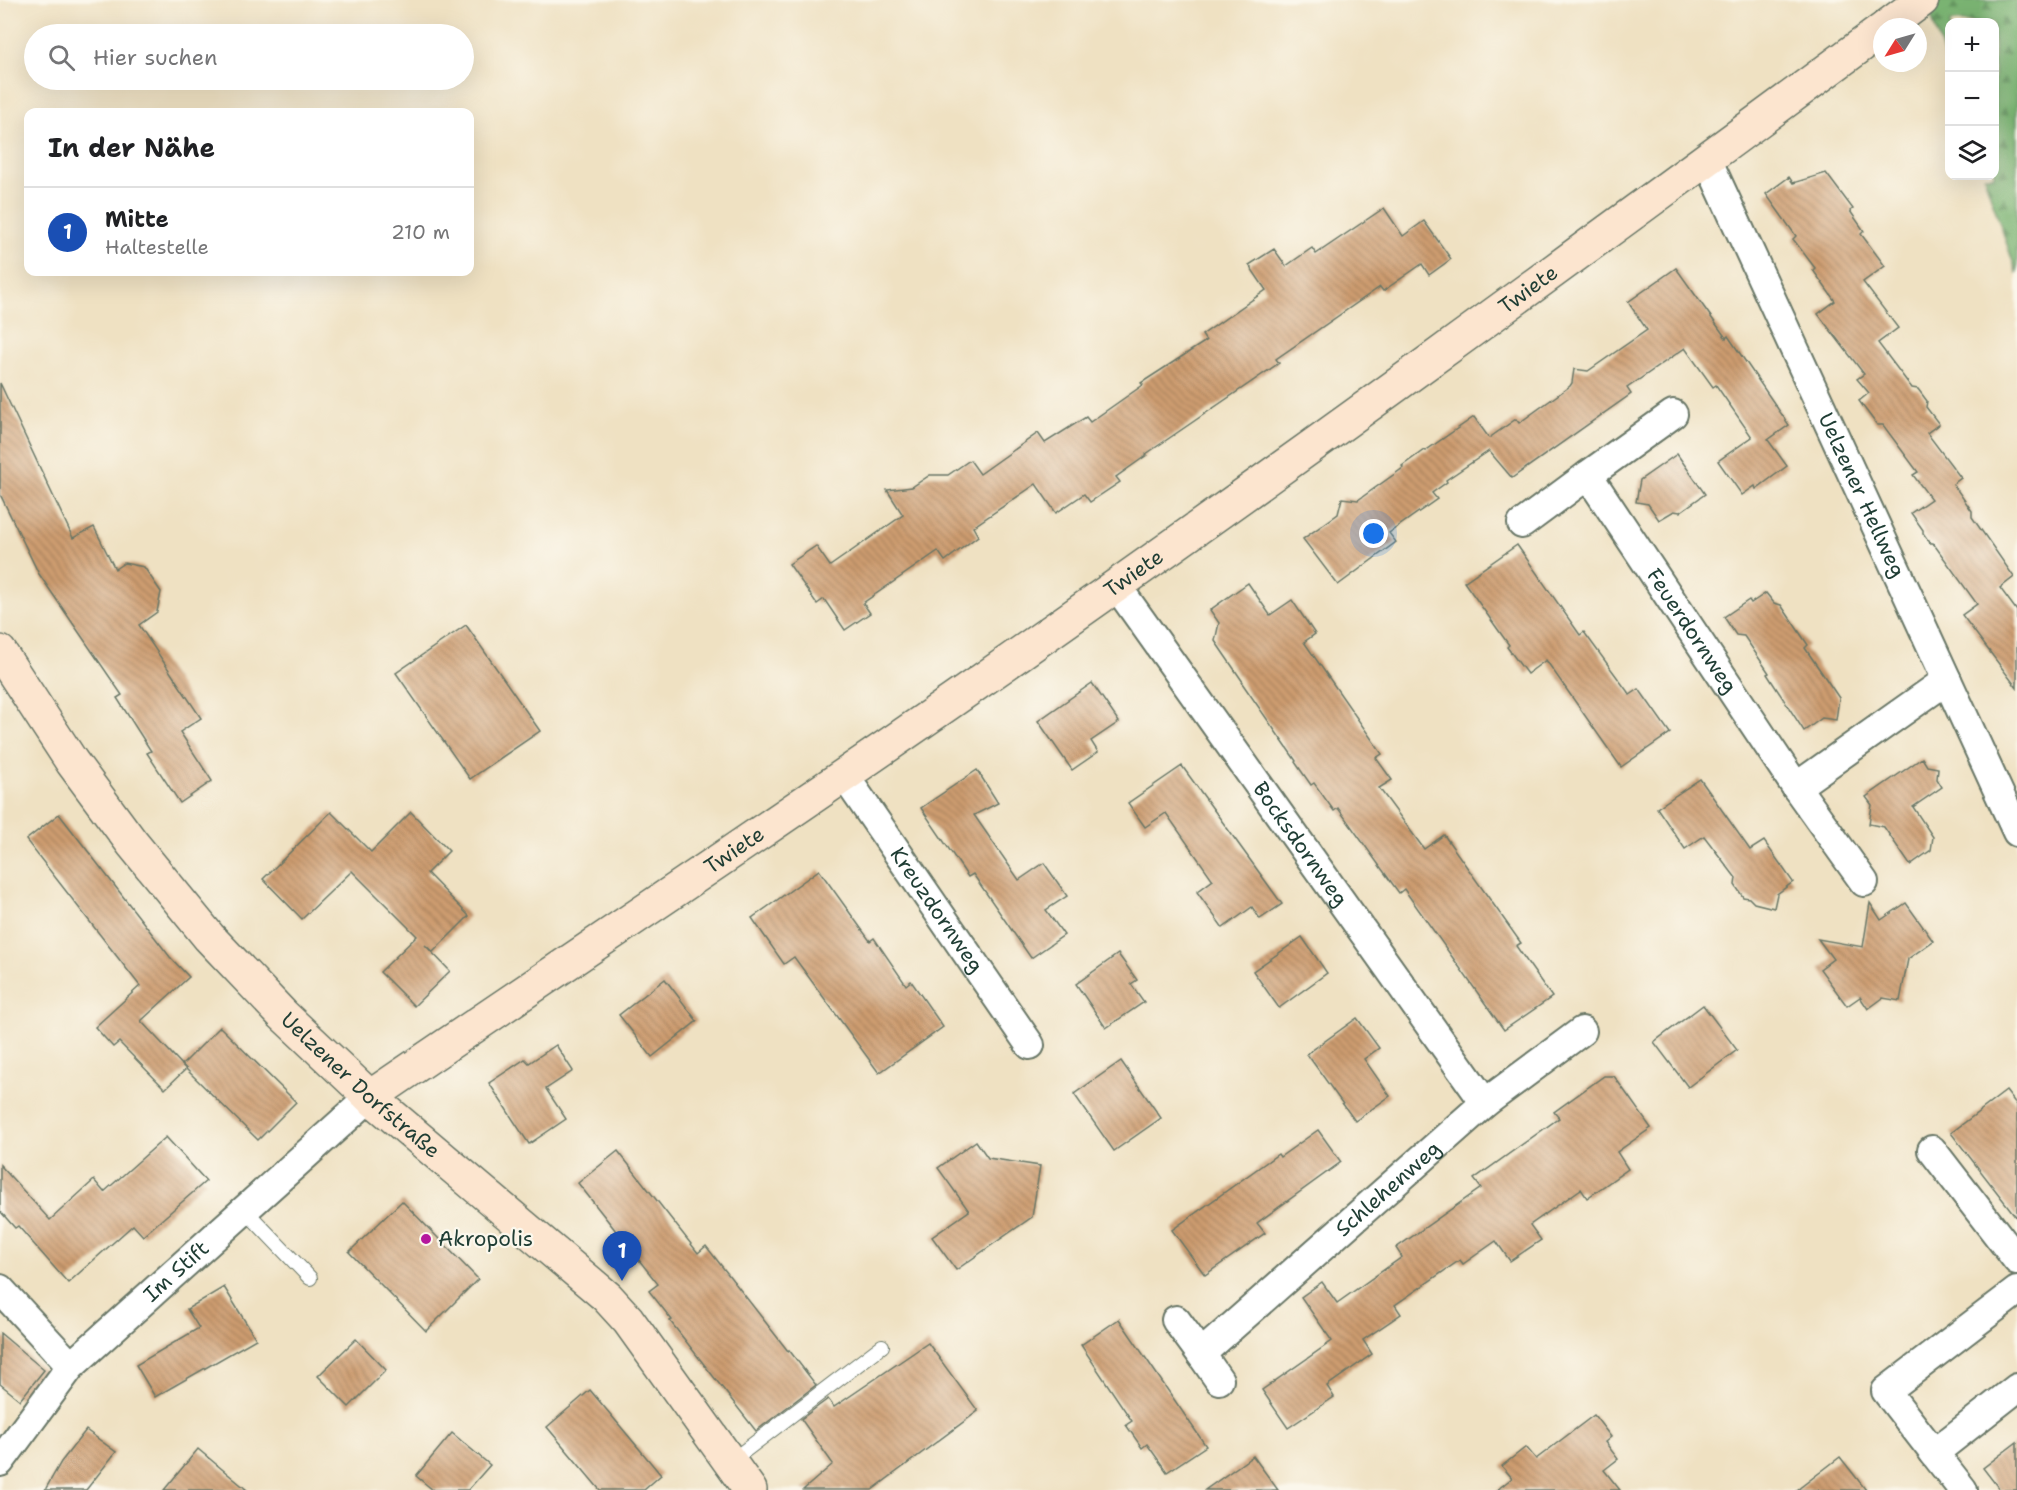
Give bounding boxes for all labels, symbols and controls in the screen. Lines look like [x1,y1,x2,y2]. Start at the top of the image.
north arrow [1873,18,1927,72]
map controls [1945,18,1999,180]
button: + [1945,18,1999,72]
search box [24,24,474,90]
icon: search [45,41,78,74]
text: Hier suchen [93,43,218,72]
button: − [1945,72,1999,126]
button: layers [1945,126,1999,180]
text: In der Nähe [48,130,215,165]
text: Mitte [105,205,169,234]
text: 1 [63,219,72,245]
text: 210 m [391,219,450,245]
text: Haltestelle [105,234,209,260]
street label: Twiete [1493,259,1563,321]
street label: Uelzener Hellweg [1812,408,1912,582]
your location [1359,519,1388,548]
street label: Twiete [1098,543,1169,604]
street label: Feuerdornweg [1640,563,1744,699]
street label: Bocksdornweg [1246,776,1355,912]
street label: Twiete [699,820,770,881]
street label: Kreuzdornweg [884,842,990,978]
street label: Uelzener Dorfstraße [275,1006,446,1164]
street label: Schlehenweg [1329,1134,1447,1243]
place label: Akropolis [438,1225,533,1253]
marker: Akropolis [419,1232,433,1246]
pin: 1 [602,1232,642,1281]
street label: Im Stift [138,1234,215,1308]

